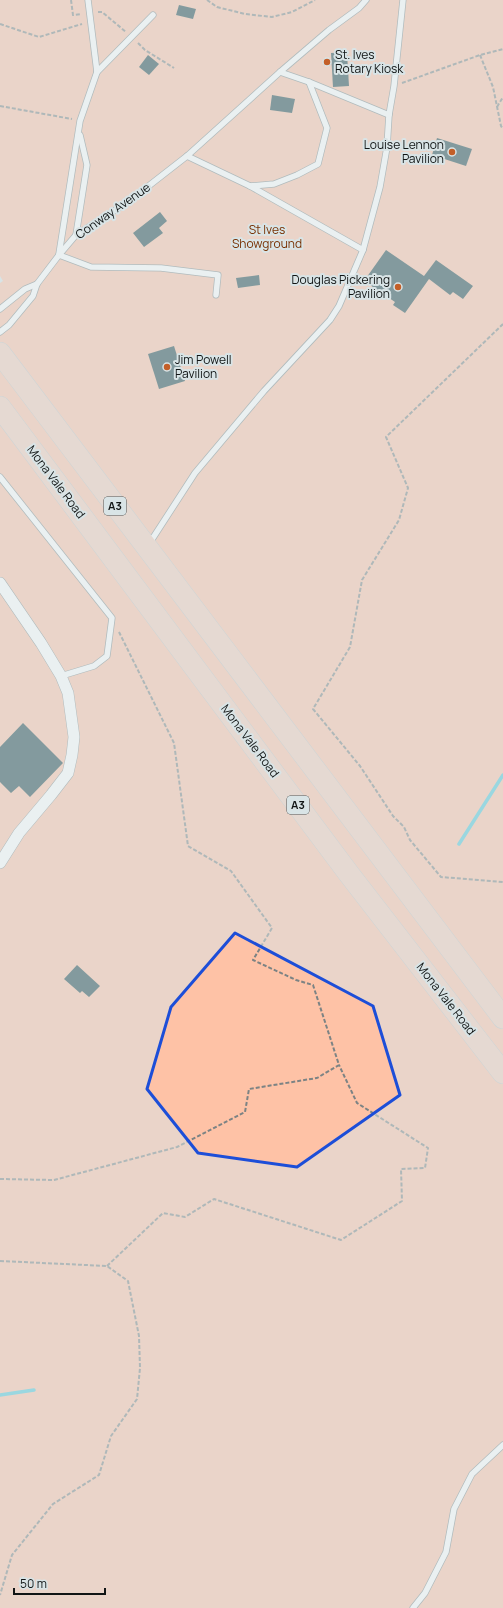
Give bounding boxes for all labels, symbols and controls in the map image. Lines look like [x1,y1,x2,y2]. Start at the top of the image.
place label: St. Ives Rotary Kiosk [335,46,404,77]
marker: St. Ives Rotary Kiosk [322,57,332,67]
place label: Louise Lennon Pavilion [364,136,444,167]
marker: Louise Lennon Pavilion [447,147,457,157]
street label: Conway Avenue [72,178,154,243]
park label: St Ives Showground [232,221,302,252]
place label: Douglas Pickering Pavilion [292,271,390,302]
marker: Douglas Pickering Pavilion [393,282,403,292]
place label: Jim Powell Pavilion [175,351,232,382]
marker: Jim Powell Pavilion [162,362,172,372]
street label: Mona Vale Road [23,442,89,522]
road number: A3 [104,497,126,515]
street label: Mona Vale Road [217,701,283,781]
road number: A3 [287,796,309,814]
street label: Mona Vale Road [413,959,480,1038]
scale bar [14,1570,105,1596]
text: 50 m [20,1575,47,1592]

